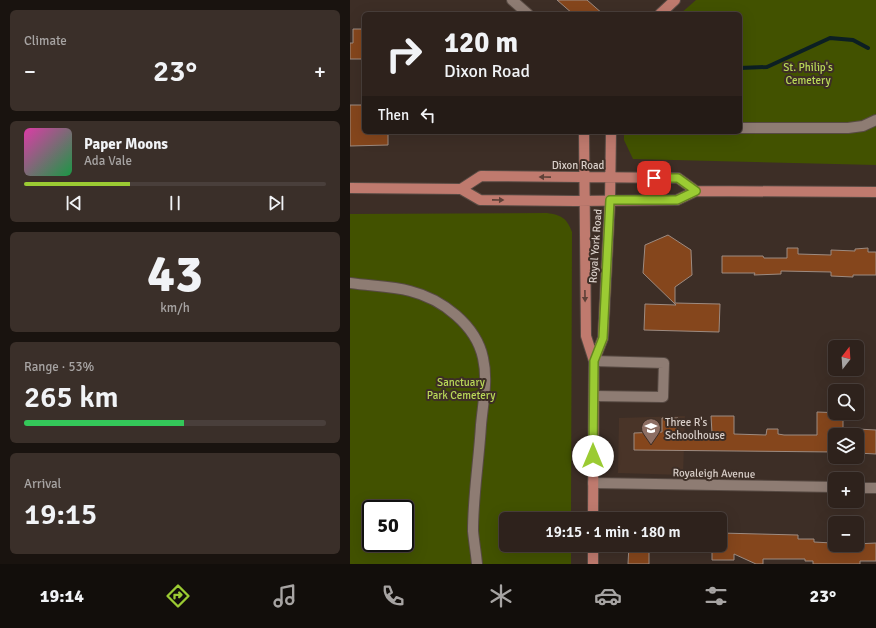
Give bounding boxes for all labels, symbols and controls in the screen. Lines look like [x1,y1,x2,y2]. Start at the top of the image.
text: 120 m [444,26,518,60]
icon: right [378,28,430,80]
text: Climate [24,33,67,49]
text: 23° [153,53,197,90]
text: − [24,58,36,85]
text: + [314,58,326,85]
text: Dixon Road [444,60,530,82]
park label: St. Philip's Cemetery [783,61,833,87]
icon: left [417,104,439,126]
text: Then [378,106,409,124]
text: Paper Moons [84,135,168,153]
text: Ada Vale [84,153,132,169]
street label: Dixon Road [552,159,604,172]
pin [637,161,671,195]
icon: arrive [643,167,665,189]
one-way arrow [538,174,551,180]
icon: previous [63,192,85,214]
icon: pause [164,192,186,214]
icon: next [265,192,287,214]
one-way arrow [492,197,505,203]
street label: Royal York Road [586,208,605,284]
text: 43 [147,242,203,306]
one-way arrow [582,290,588,303]
text: km/h [160,300,190,316]
north arrow [828,340,864,376]
map controls [828,340,864,552]
text: Range · 53% [24,359,94,375]
park label: Sanctuary Park Cemetery [427,376,496,402]
text: 265 km [24,379,119,416]
button: search [828,384,864,420]
place label: Three R's Schoolhouse [665,416,725,442]
school or university icon: Three R's Schoolhouse [640,417,662,445]
button: layers [828,428,864,464]
position arrow [572,435,614,477]
street label: Royaleigh Avenue [672,466,756,481]
button: + [828,472,864,508]
text: Arrival [24,476,61,492]
text: 19:15 [24,496,97,533]
speed limit sign: 50 [362,500,414,552]
button: − [828,516,864,552]
text: 19:15 · 1 min · 180 m [546,523,680,541]
icon: directions [164,582,192,610]
icon: music [271,582,299,610]
icon: phone [379,582,407,610]
icon: climate [487,582,515,610]
icon: car [594,582,622,610]
icon: filters [702,582,730,610]
text: 19:14 [40,585,84,607]
text: 23° [809,585,836,607]

